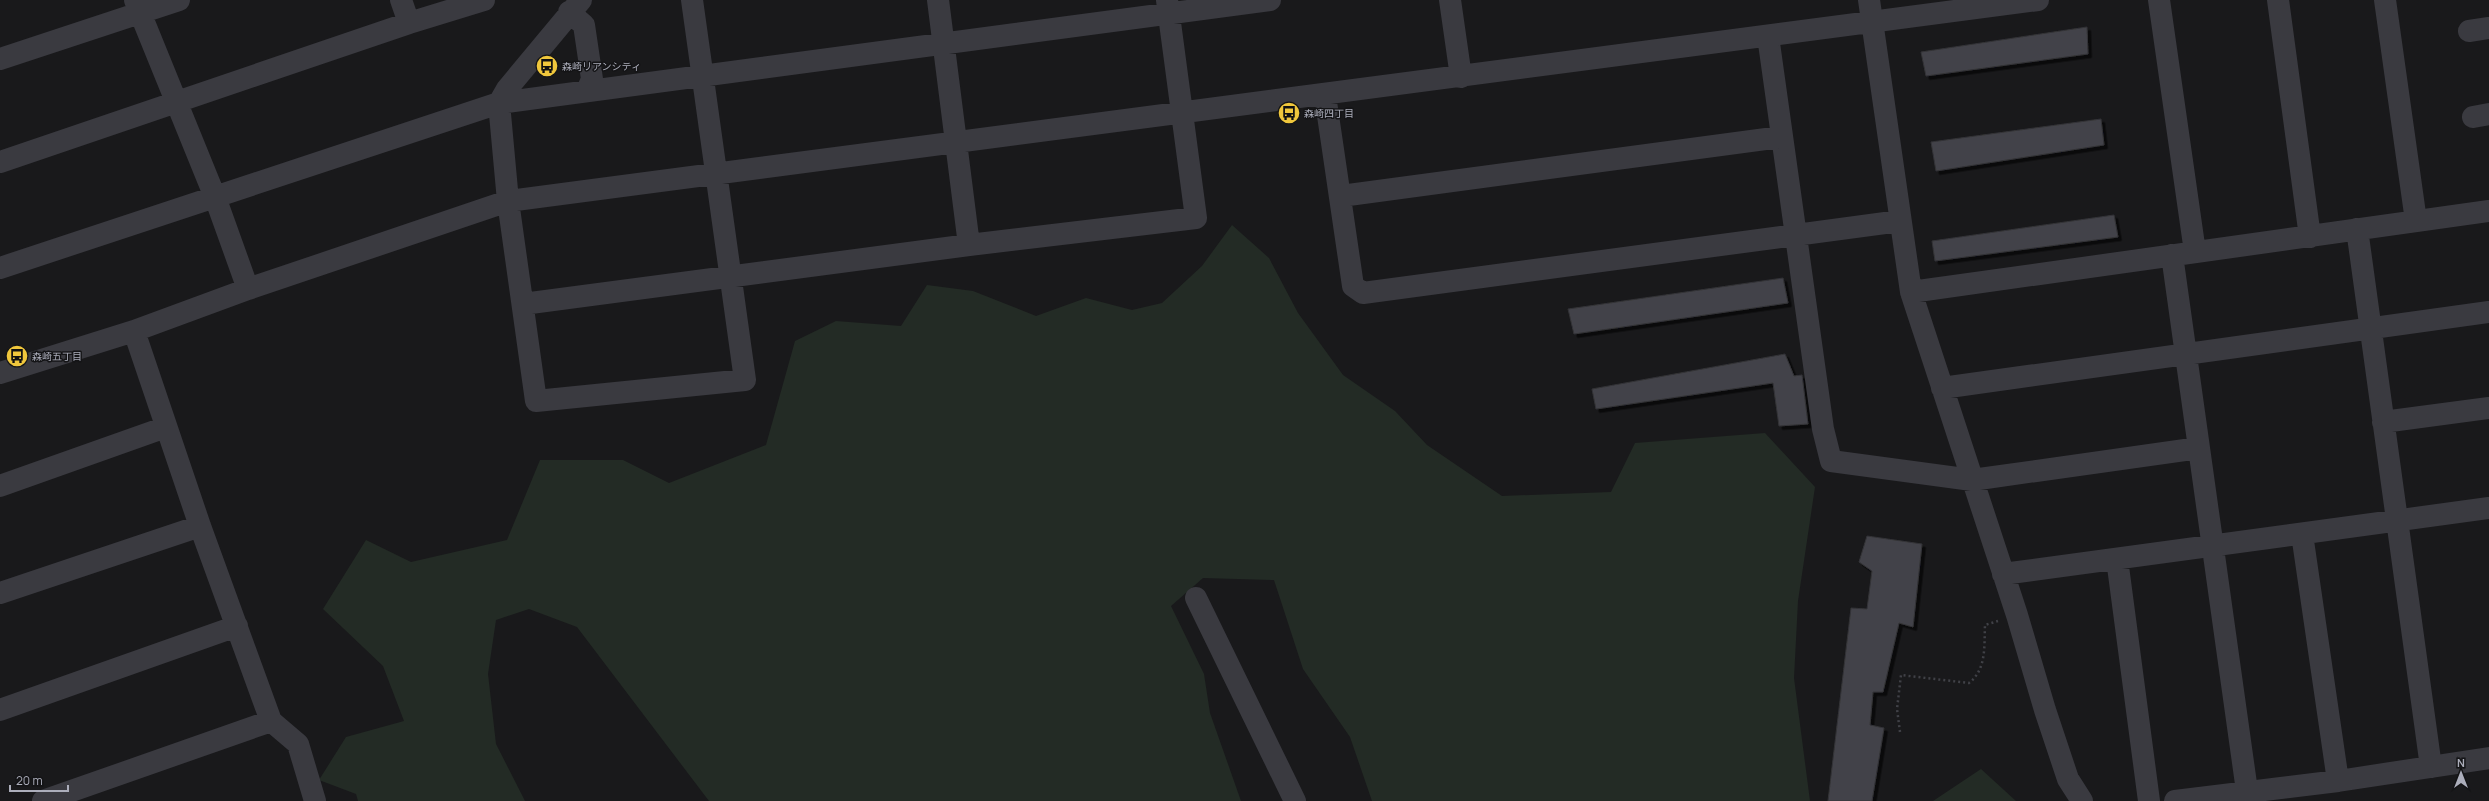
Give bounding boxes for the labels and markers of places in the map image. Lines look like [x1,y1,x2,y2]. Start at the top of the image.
bus stop icon: 森崎リアンシティ [534,53,560,79]
place label: 森崎リアンシティ [562,59,641,73]
bus stop icon: 森崎四丁目 [1276,100,1302,126]
place label: 森崎四丁目 [1304,106,1354,120]
bus stop icon: 森崎五丁目 [4,343,30,369]
place label: 森崎五丁目 [32,349,82,363]

